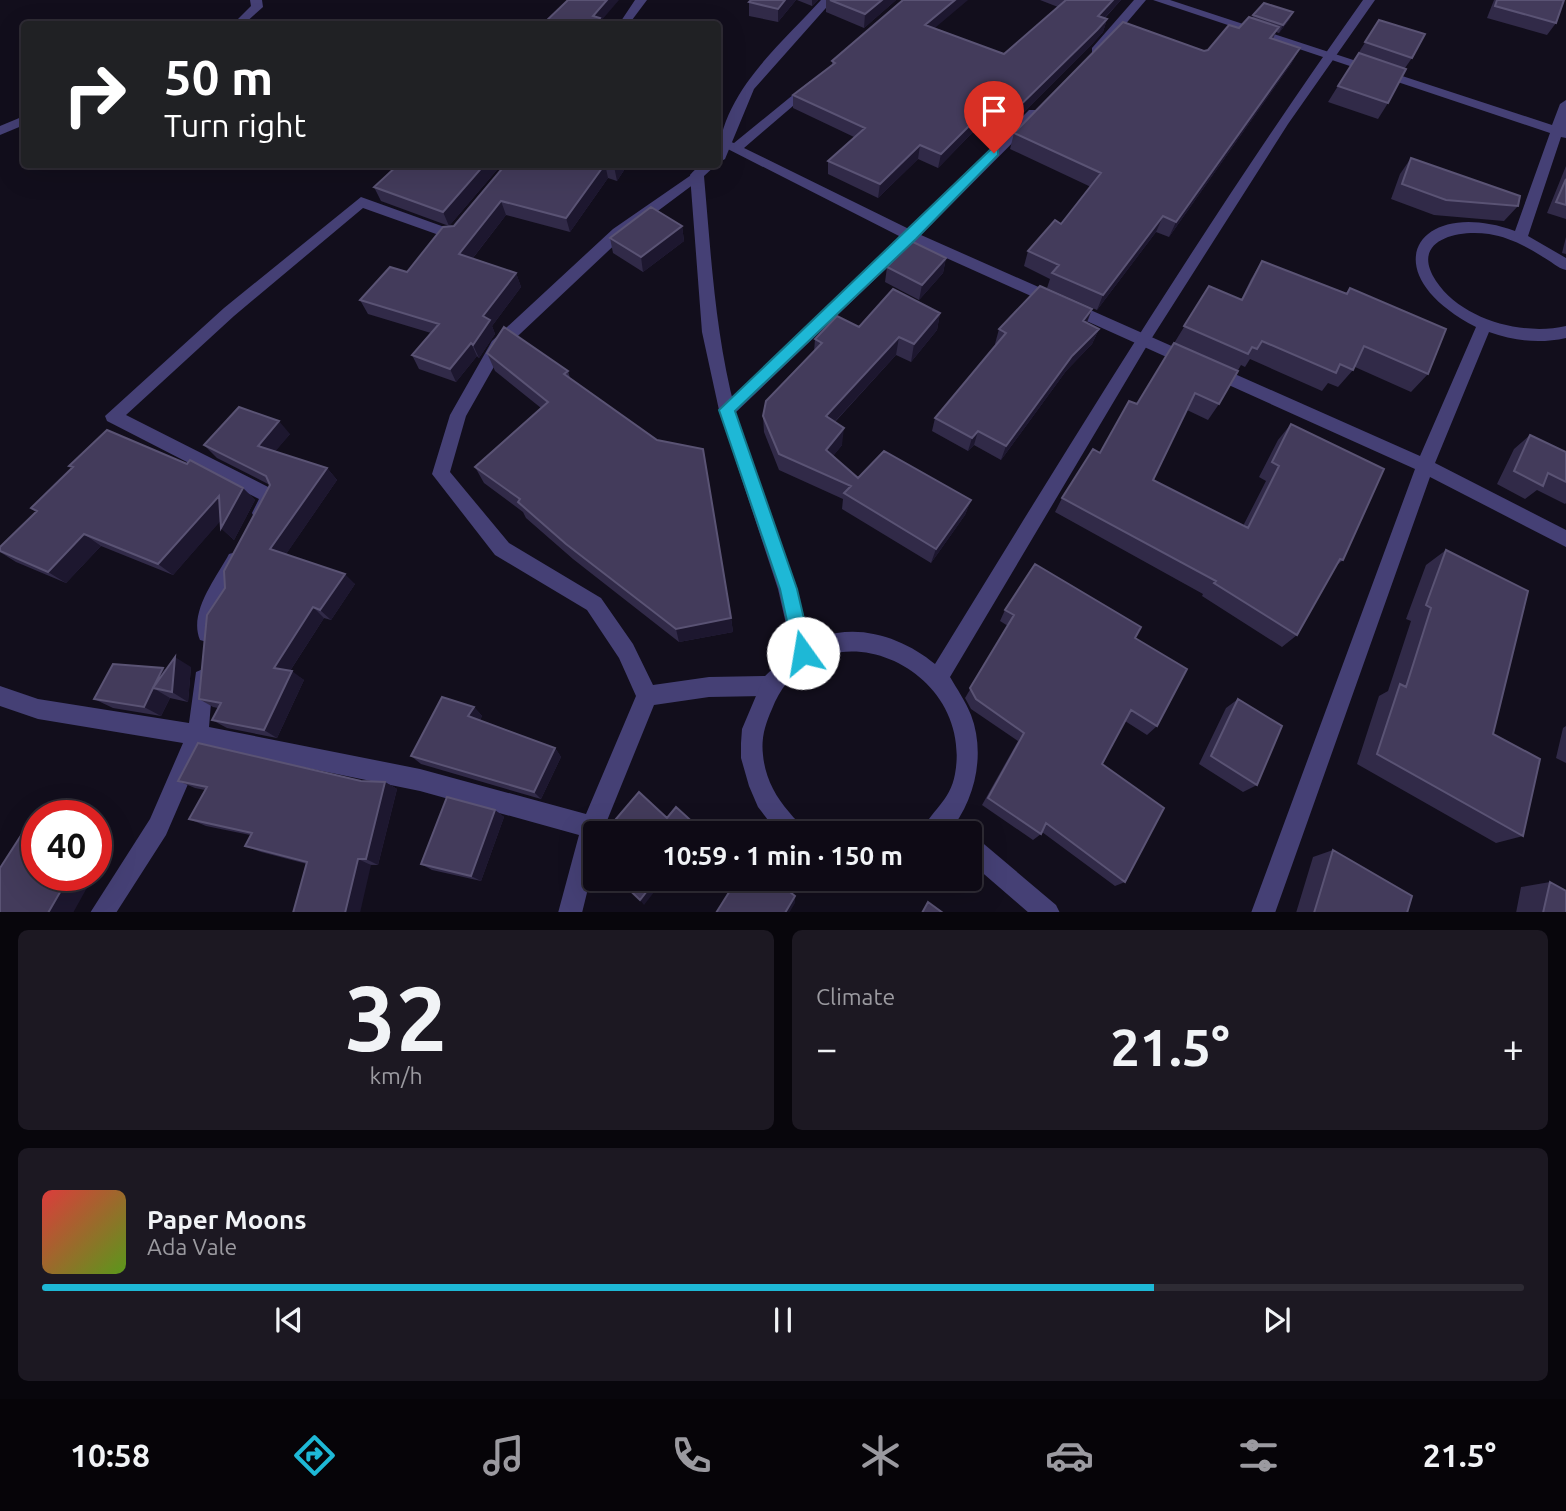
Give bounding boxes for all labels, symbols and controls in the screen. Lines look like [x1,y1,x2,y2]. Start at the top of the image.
icon: right [49,49,140,140]
text: 50 m [164,49,273,104]
pin [964,81,1024,153]
icon: arrive [975,92,1013,130]
text: Turn right [164,107,306,143]
position arrow [766,616,840,690]
speed limit sign: 40 [21,800,112,891]
text: 10:59 · 1 min · 150 m [662,841,903,870]
text: 32 [345,966,447,1068]
text: Climate [816,984,895,1009]
text: 21.5° [1110,1018,1230,1076]
text: − [816,1027,837,1069]
text: + [1503,1027,1524,1069]
text: km/h [369,1063,423,1088]
text: Paper Moons [147,1205,306,1234]
text: Ada Vale [147,1234,237,1259]
icon: previous [270,1301,308,1339]
icon: pause [764,1301,802,1339]
icon: next [1258,1301,1296,1339]
icon: directions [290,1431,339,1480]
icon: music [479,1431,528,1480]
icon: phone [667,1431,716,1480]
icon: climate [856,1431,905,1480]
icon: car [1045,1431,1094,1480]
icon: filters [1234,1431,1283,1480]
text: 10:58 [70,1437,150,1473]
text: 21.5° [1423,1437,1496,1473]

